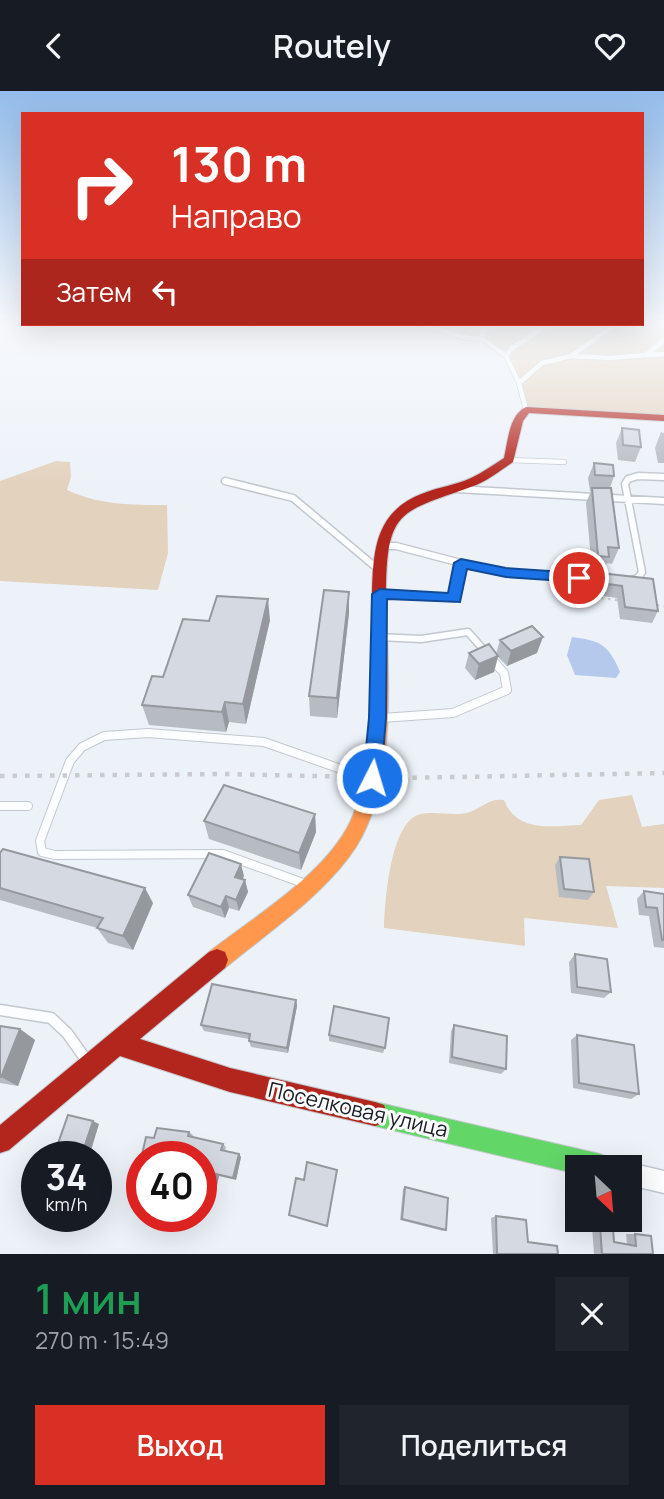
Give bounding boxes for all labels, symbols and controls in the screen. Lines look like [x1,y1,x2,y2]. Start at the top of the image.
text: Routely [273,24,391,68]
icon: back [35,27,73,65]
icon: heart [591,27,629,65]
text: 130 m [171,130,307,197]
icon: right [56,140,147,231]
text: Направо [171,194,302,238]
icon: left [146,273,184,311]
text: Затем [56,274,132,310]
pin [549,548,609,608]
icon: arrive [560,559,598,597]
position arrow [335,741,409,815]
street label: Поселковая улица [266,1075,451,1143]
speed limit sign: 40 [126,1141,217,1232]
text: 34 [46,1153,87,1201]
north arrow [565,1155,642,1232]
map controls [565,1155,642,1232]
text: km/h [46,1192,87,1216]
text: 1 мин [35,1269,142,1327]
button: close [555,1277,629,1351]
text: 270 m · 15:49 [35,1324,169,1356]
button: Выход [35,1405,325,1485]
button: Поделиться [339,1405,629,1485]

